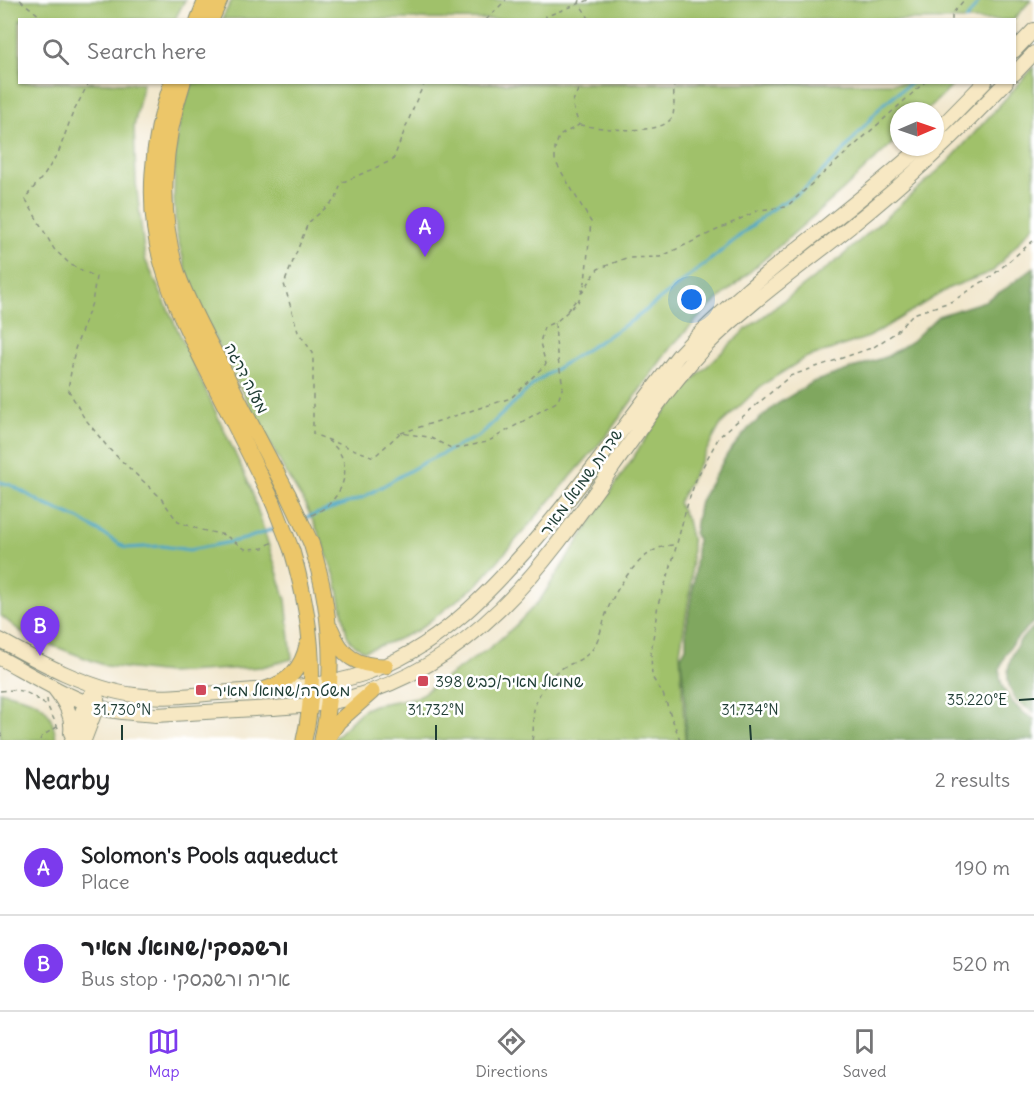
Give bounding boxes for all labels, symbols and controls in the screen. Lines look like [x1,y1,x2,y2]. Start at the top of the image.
search box [18,18,1016,84]
icon: search [39,35,72,68]
text: Search here [87,37,206,65]
north arrow [890,102,944,156]
pin: A [406,208,444,257]
your location [677,285,706,314]
street label: מעלה דרגה [221,339,273,417]
street label: שדרות שמואל מאיר [535,424,627,540]
pin: B [20,606,60,656]
place label: שמואל מאיר/כביש 398 [435,671,584,691]
marker: שמואל מאיר/כביש 398 [416,674,430,688]
place label: משטרה/שמואל מאיר [213,680,350,700]
marker: משטרה/שמואל מאיר [194,683,208,697]
text: 35.220°E [947,690,1007,709]
text: 31.730°N [93,700,151,719]
text: 31.732°N [408,700,464,719]
text: 31.734°N [721,700,779,719]
text: Nearby [24,763,110,796]
text: 2 results [935,767,1010,792]
text: Solomon's Pools aqueduct [81,841,338,869]
text: A [37,855,50,880]
text: 190 m [955,855,1010,880]
text: Place [81,869,129,894]
text: ורשבסקי/שמואל מאיר [81,933,289,961]
text: B [37,951,50,976]
text: 520 m [952,951,1010,976]
text: Bus stop · אריה ורשבסקי [81,966,291,991]
tab: Map [147,1025,180,1081]
tab: Directions [475,1025,548,1081]
tab: Saved [843,1025,887,1081]

